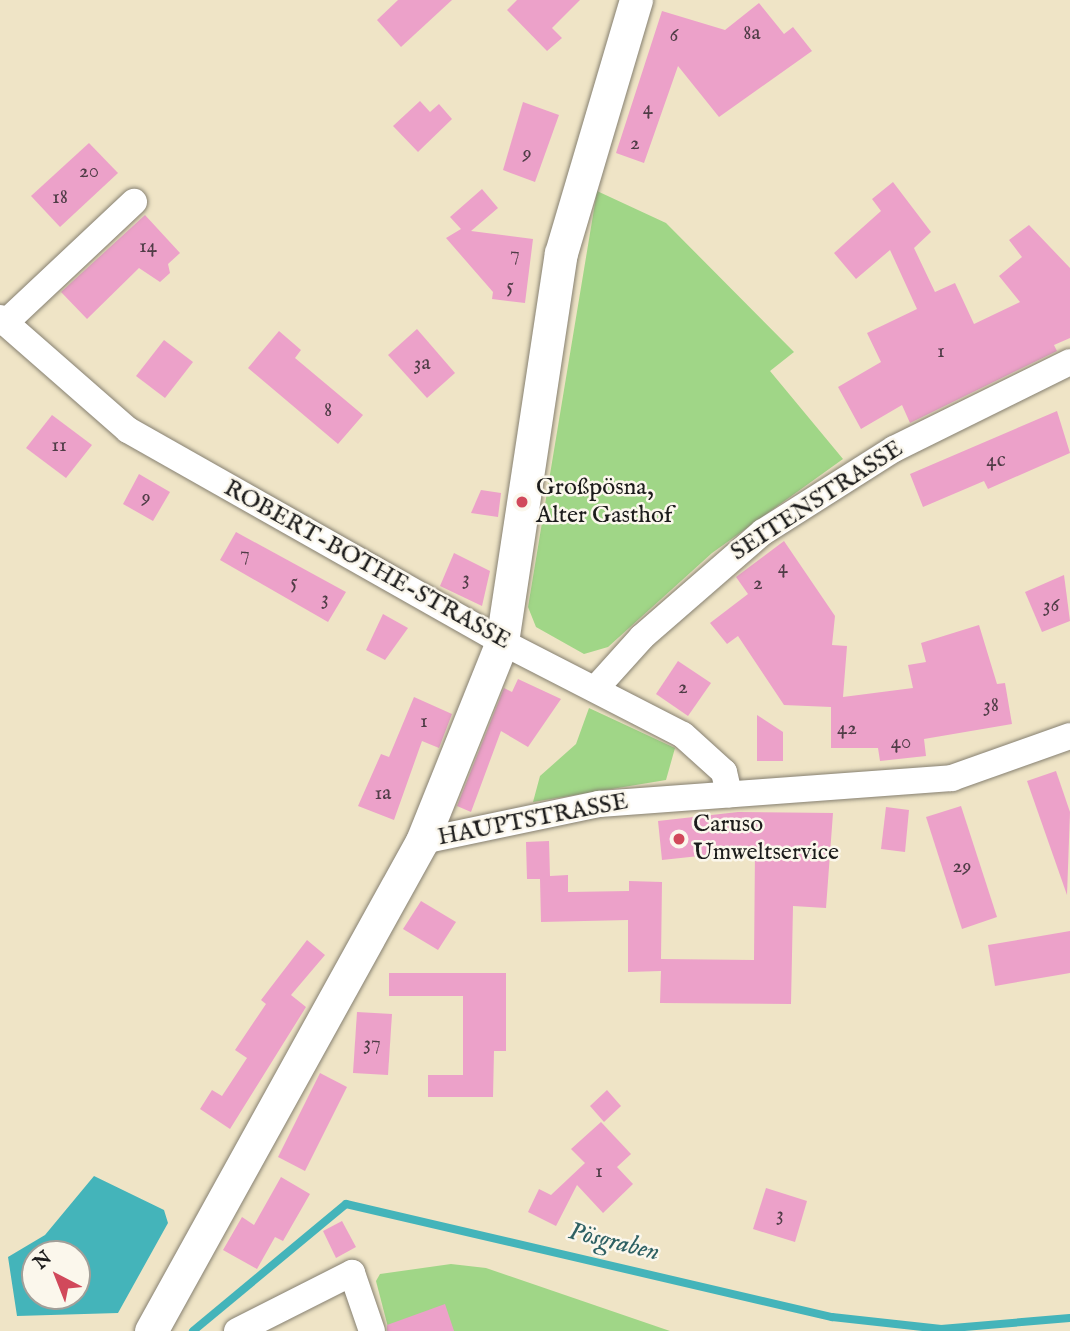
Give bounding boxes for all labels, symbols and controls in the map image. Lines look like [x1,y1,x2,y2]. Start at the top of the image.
house number: 8a [743,21,761,47]
house number: 6 [670,23,678,49]
house number: 4 [643,96,653,122]
house number: 2 [630,131,640,157]
house number: 9 [522,141,532,167]
house number: 20 [79,159,99,185]
house number: 18 [52,185,68,211]
house number: 14 [139,234,157,260]
house number: 7 [510,242,520,268]
house number: 5 [506,274,514,300]
house number: 1 [937,339,945,365]
house number: 3a [414,351,430,377]
house number: 8 [324,398,332,424]
house number: 11 [51,433,67,459]
street label: SEITENSTRASSE [726,435,908,567]
house number: 4c [986,448,1006,474]
street label: ROBERT-BOTHE-STRASSE [219,474,515,656]
place label: Großpösna, Alter Gasthof [536,474,672,530]
house number: 9 [141,485,151,511]
marker: Großpösna, Alter Gasthof [514,494,530,510]
house number: 7 [240,542,250,568]
house number: 4 [778,555,788,581]
house number: 3 [462,566,470,592]
house number: 5 [290,570,298,596]
house number: 2 [753,571,763,597]
house number: 3 [321,586,329,612]
house number: 36 [1043,593,1059,619]
house number: 2 [678,675,688,701]
house number: 38 [983,693,999,719]
house number: 1 [420,709,428,735]
house number: 42 [837,716,857,742]
house number: 40 [891,730,911,756]
house number: 1a [375,781,391,807]
street label: HAUPTSTRASSE [435,787,631,853]
place label: Caruso Umweltservice [693,811,839,867]
marker: Caruso Umweltservice [671,831,687,847]
house number: 29 [952,854,972,880]
house number: 37 [363,1031,381,1057]
house number: 1 [595,1159,603,1185]
house number: 3 [776,1202,784,1228]
water label: Pösgraben [565,1216,663,1268]
north arrow [21,1240,91,1310]
text: N [29,1246,57,1275]

